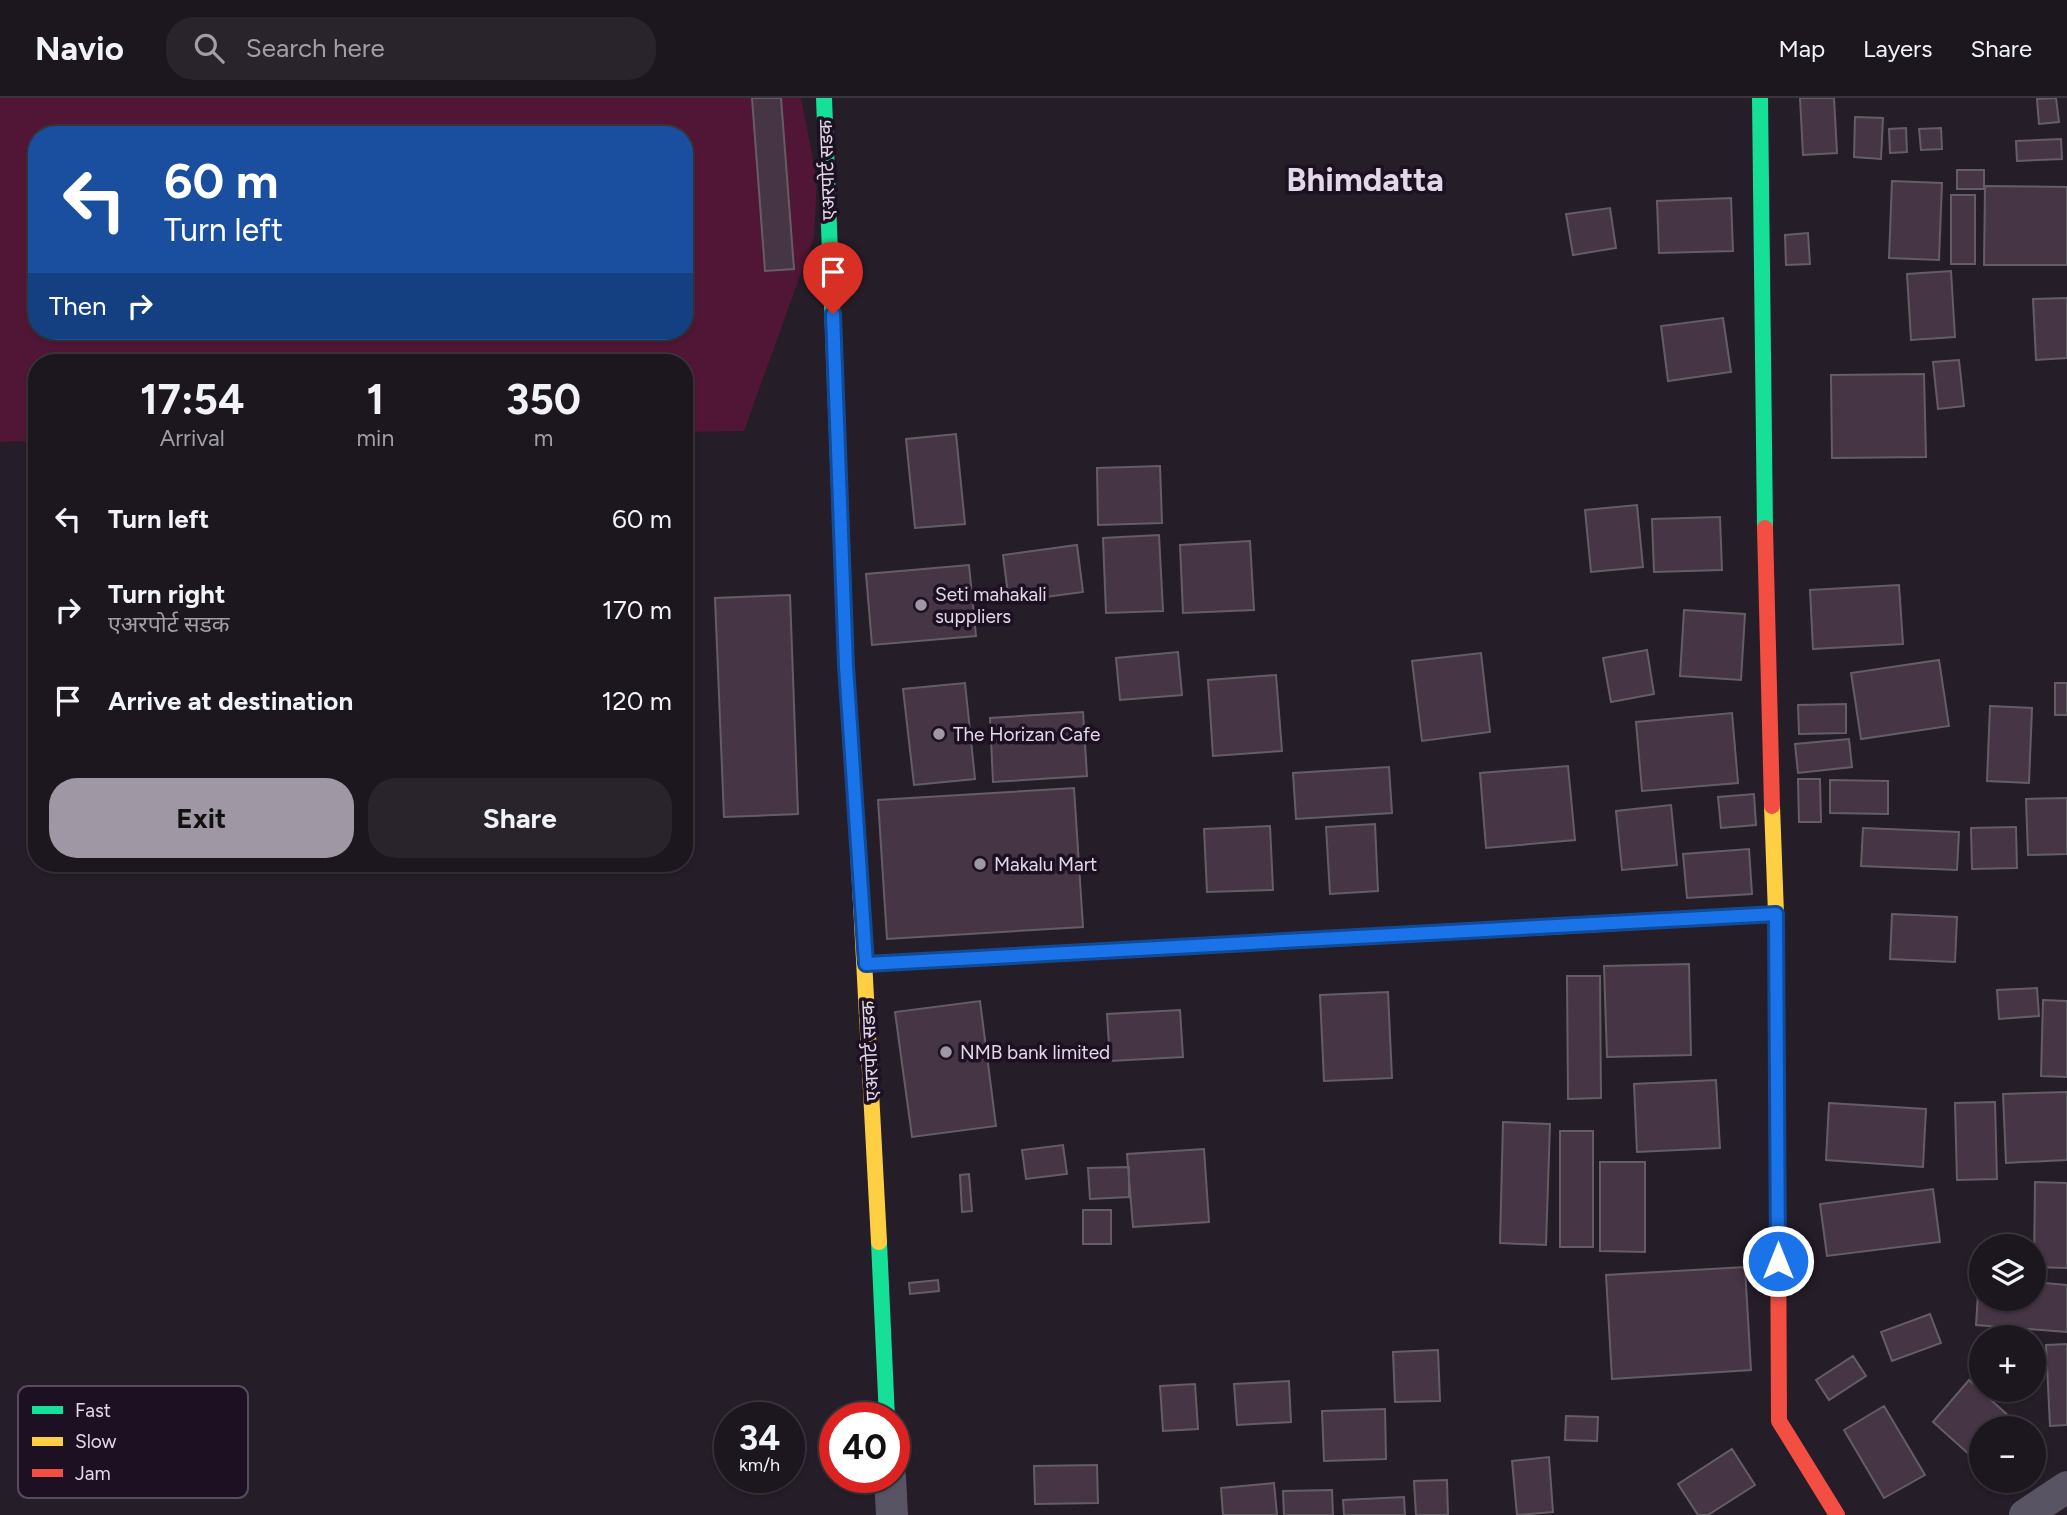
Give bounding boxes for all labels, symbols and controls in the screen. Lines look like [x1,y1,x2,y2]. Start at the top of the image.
search box [166,17,656,80]
text: Navio [35,29,124,68]
icon: search [190,29,228,67]
text: Search here [246,32,385,64]
text: Map [1778,34,1825,63]
text: Layers [1863,34,1932,63]
text: Share [1970,34,2032,63]
street label: एअरपोर्ट सडक [814,119,840,221]
text: 60 m [164,151,279,210]
icon: left [49,154,140,245]
district label: Bhimdatta [1286,160,1444,199]
text: Turn left [164,211,283,249]
pin [803,242,863,314]
icon: arrive [814,253,852,291]
icon: right [121,287,159,325]
text: Then [49,290,107,322]
text: 17:54 [140,374,245,425]
text: 1 [366,374,384,425]
text: 350 [506,374,581,425]
text: Arrival [160,424,225,452]
text: min [356,424,394,452]
text: m [534,424,553,452]
icon: left [49,500,87,538]
text: Turn left [108,503,209,535]
text: 60 m [612,503,672,535]
text: Turn right [108,578,225,610]
place label: Seti mahakali suppliers [935,583,1047,628]
icon: right [49,591,87,629]
text: 170 m [602,594,672,626]
marker: Seti mahakali suppliers [913,597,929,613]
text: एअरपोर्ट सडक [108,610,230,638]
icon: arrive [49,682,87,720]
text: Arrive at destination [108,685,353,717]
text: 120 m [602,685,672,717]
place label: The Horizan Cafe [953,723,1100,746]
marker: The Horizan Cafe [931,726,947,742]
button: Exit [49,778,354,858]
button: Share [368,778,672,858]
place label: Makalu Mart [994,853,1097,876]
marker: Makalu Mart [972,856,988,872]
street label: एअरपोर्ट सडक [856,1000,884,1102]
place label: NMB bank limited [960,1041,1110,1064]
marker: NMB bank limited [938,1044,954,1060]
position arrow [1741,1224,1815,1298]
map controls [1969,1234,2046,1493]
button: layers [1969,1234,2046,1311]
button: + [1969,1325,2046,1402]
legend [18,1386,248,1498]
text: Fast [75,1399,111,1422]
speed limit sign: 40 [819,1402,910,1493]
button: − [1969,1416,2046,1493]
text: 34 [739,1417,780,1459]
text: Slow [75,1430,117,1453]
text: km/h [739,1454,780,1476]
text: Jam [75,1462,111,1485]

